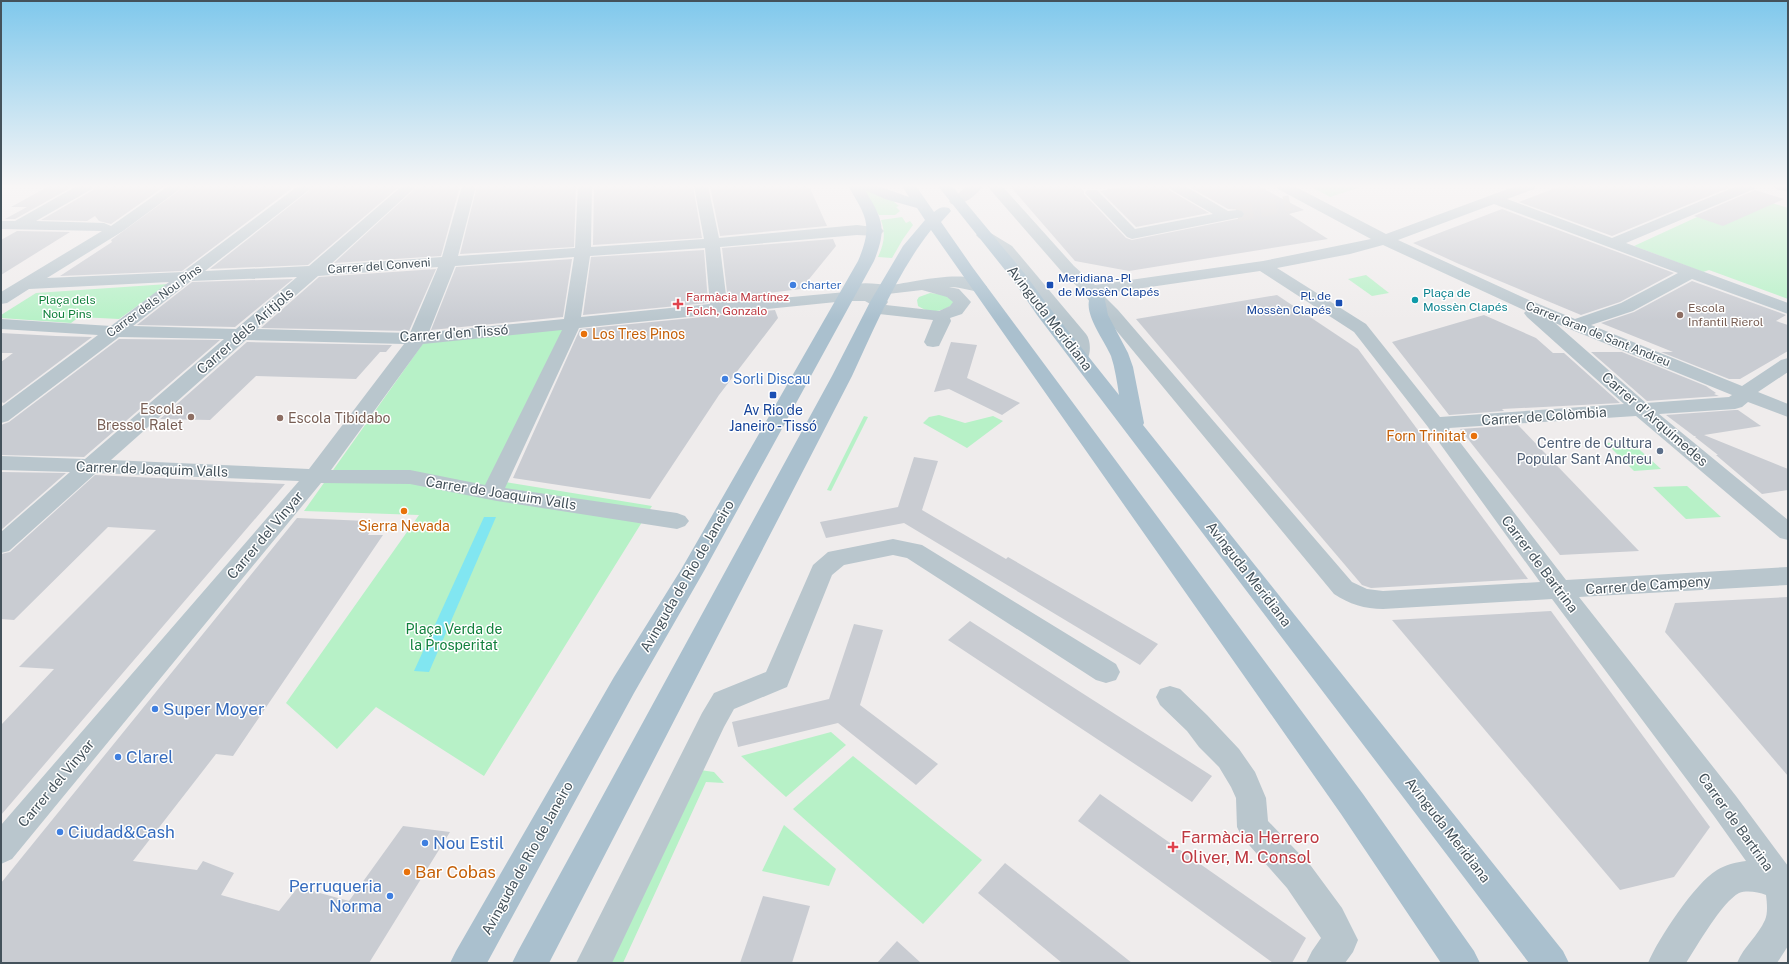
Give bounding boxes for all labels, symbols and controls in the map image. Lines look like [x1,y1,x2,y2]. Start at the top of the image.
street label: Carrer del Conveni [327,255,431,277]
street label: Carrer dels Nou Pins [104,262,204,340]
street label: Avinguda Meridiana [1004,262,1096,374]
place label: Meridiana - Pl de Mossèn Clapés [1058,271,1159,299]
place label: charter [801,278,842,292]
marker: charter [788,280,798,290]
marker: Meridiana - Pl de Mossèn Clapés [1045,280,1055,290]
street label: Carrer dels Aritjols [193,285,297,377]
place label: Plaça de Mossèn Clapés [1423,286,1508,314]
place label: Pl. de Mossèn Clapés [1246,289,1331,317]
place label: Farmàcia Martínez Folch, Gonzalo [686,290,789,318]
park label: Plaça dels Nou Pins [38,293,96,321]
marker: Plaça de Mossèn Clapés [1410,295,1420,305]
marker: Pl. de Mossèn Clapés [1334,298,1344,308]
marker: Farmàcia Martínez Folch, Gonzalo [673,299,683,309]
street label: Carrer Gran de Sant Andreu [1524,299,1672,369]
place label: Escola Infantil Rierol [1688,301,1764,329]
marker: Escola Infantil Rierol [1675,310,1685,320]
street label: Carrer d'en Tissó [399,321,509,345]
place label: Los Tres Pinos [592,326,685,342]
marker: Los Tres Pinos [579,329,589,339]
street label: Carrer d'Arquímedes [1599,369,1711,469]
place label: Sorli Discau [733,371,810,387]
marker: Sorli Discau [720,374,730,384]
marker: Av Rio de Janeiro - Tissó [768,390,778,400]
place label: Escola Bressol Ralet [97,401,183,433]
place label: Av Rio de Janeiro - Tissó [729,402,817,434]
street label: Carrer de Colòmbia [1481,404,1607,428]
place label: Escola Tibidabo [288,410,391,426]
marker: Escola Bressol Ralet [186,412,196,422]
marker: Escola Tibidabo [275,413,285,423]
place label: Forn Trinitat [1386,428,1466,444]
marker: Forn Trinitat [1469,431,1479,441]
place label: Centre de Cultura Popular Sant Andreu [1516,435,1652,467]
marker: Centre de Cultura Popular Sant Andreu [1655,446,1665,456]
street label: Carrer de Joaquim Valls [76,458,228,480]
street label: Carrer de Joaquim Valls [425,473,577,513]
street label: Carrer del Vinyar [224,488,306,582]
street label: Avinguda de Rio de Janeiro [637,497,737,655]
marker: Sierra Nevada [399,506,409,516]
street label: Carrer de Bartrina [1498,512,1582,616]
place label: Sierra Nevada [358,518,450,534]
street label: Avinguda Meridiana [1203,518,1295,630]
street label: Carrer de Campeny [1585,573,1712,597]
park label: Plaça Verda de la Prosperitat [406,621,502,653]
place label: Super Moyer [163,699,265,719]
marker: Super Moyer [150,704,160,714]
street label: Carrer del Vinyar [15,736,97,830]
place label: Clarel [126,747,173,767]
marker: Clarel [113,752,123,762]
street label: Carrer de Bartrina [1695,770,1777,874]
street label: Avinguda Meridiana [1402,774,1494,886]
street label: Avinguda de Rio de Janeiro [478,778,576,937]
place label: Ciudad&Cash [68,822,175,842]
marker: Ciudad&Cash [55,827,65,837]
place label: Farmàcia Herrero Oliver, M. Consol [1181,827,1319,867]
place label: Nou Estil [433,833,504,853]
marker: Nou Estil [420,838,430,848]
marker: Farmàcia Herrero Oliver, M. Consol [1168,842,1178,852]
place label: Bar Cobas [415,862,496,882]
marker: Bar Cobas [402,867,412,877]
place label: Perruqueria Norma [289,876,382,916]
marker: Perruqueria Norma [385,891,395,901]

